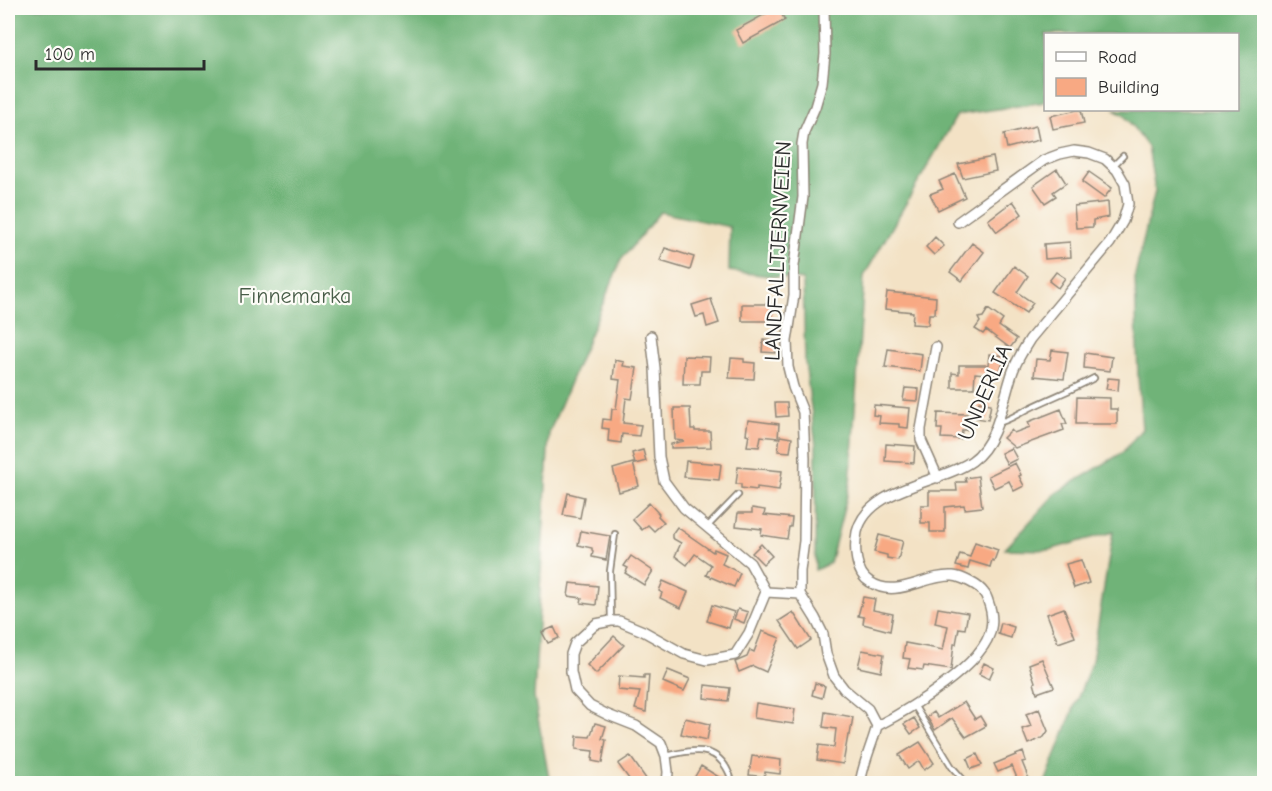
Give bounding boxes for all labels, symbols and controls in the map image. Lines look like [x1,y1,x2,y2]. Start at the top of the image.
scale bar [36,33,204,71]
legend [1044,33,1239,111]
text: 100 m [45,44,95,65]
text: Road [1098,47,1137,68]
text: Building [1098,77,1160,98]
street label: LANDFALLTJERNVEIEN [759,141,797,362]
park label: Finnemarka [239,283,351,309]
street label: UNDERLIA [952,340,1018,444]

